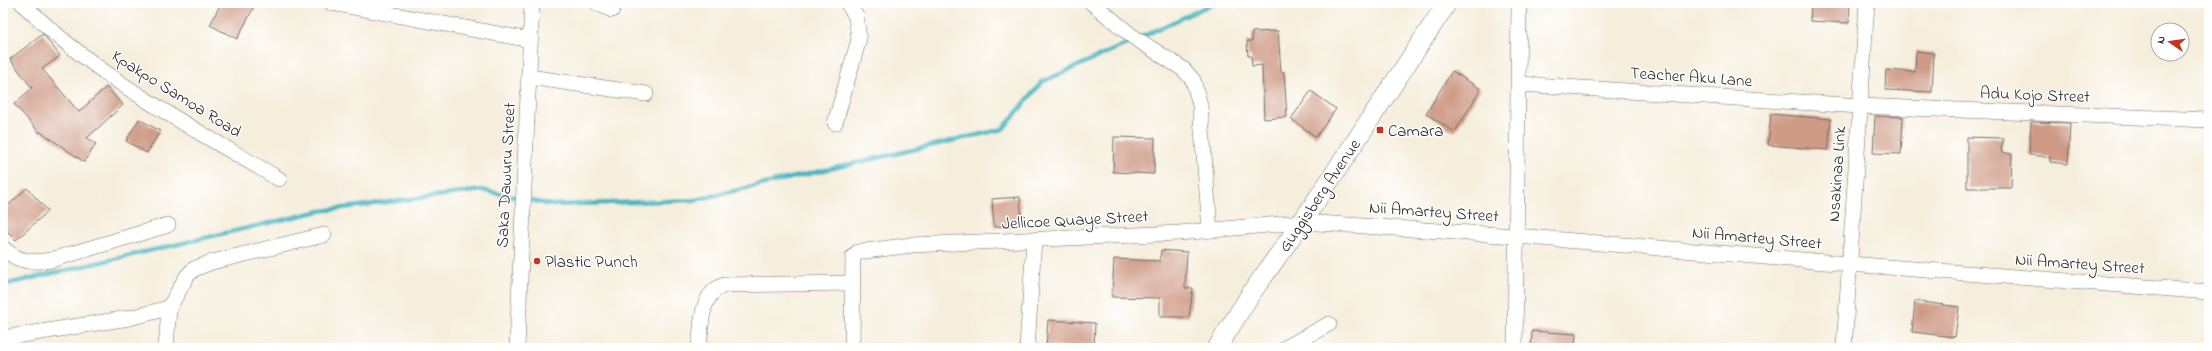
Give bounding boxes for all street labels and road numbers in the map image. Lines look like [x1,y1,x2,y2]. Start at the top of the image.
street label: Kpakpo Samoa Road [106,44,246,145]
street label: Teacher Aku Lane [1629,61,1753,94]
street label: Adu Kojo Street [1980,81,2091,110]
street label: Saka Dawuru Street [490,102,523,248]
street label: Nsakinaa Link [1822,125,1853,223]
street label: Guggisberg Avenue [1273,134,1369,259]
street label: Nii Amartey Street [1368,195,1500,231]
street label: Jellicoe Quaye Street [1001,204,1149,238]
street label: Nii Amartey Street [1691,220,1823,258]
street label: Nii Amartey Street [2014,247,2146,283]

